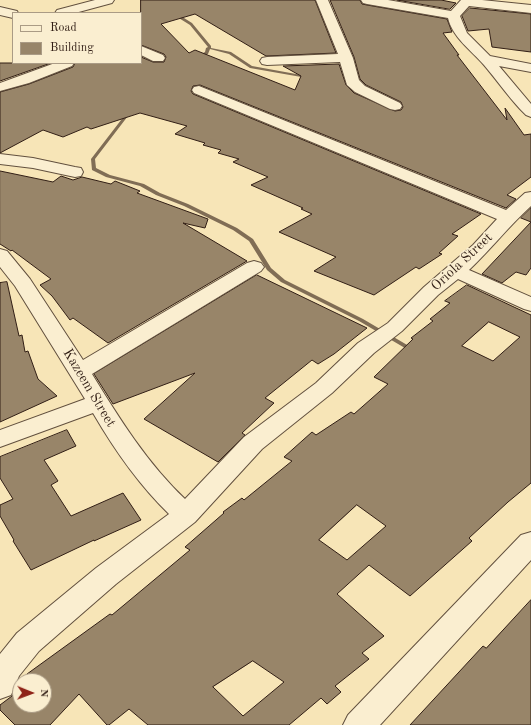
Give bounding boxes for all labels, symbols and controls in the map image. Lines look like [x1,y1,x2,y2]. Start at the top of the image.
legend [12,12,142,64]
text: Road [50,22,77,34]
text: Building [50,42,94,54]
street label: Oriola Street [428,229,496,295]
street label: Kazeem Street [59,346,119,430]
north arrow [12,673,52,713]
text: N [38,689,49,697]

